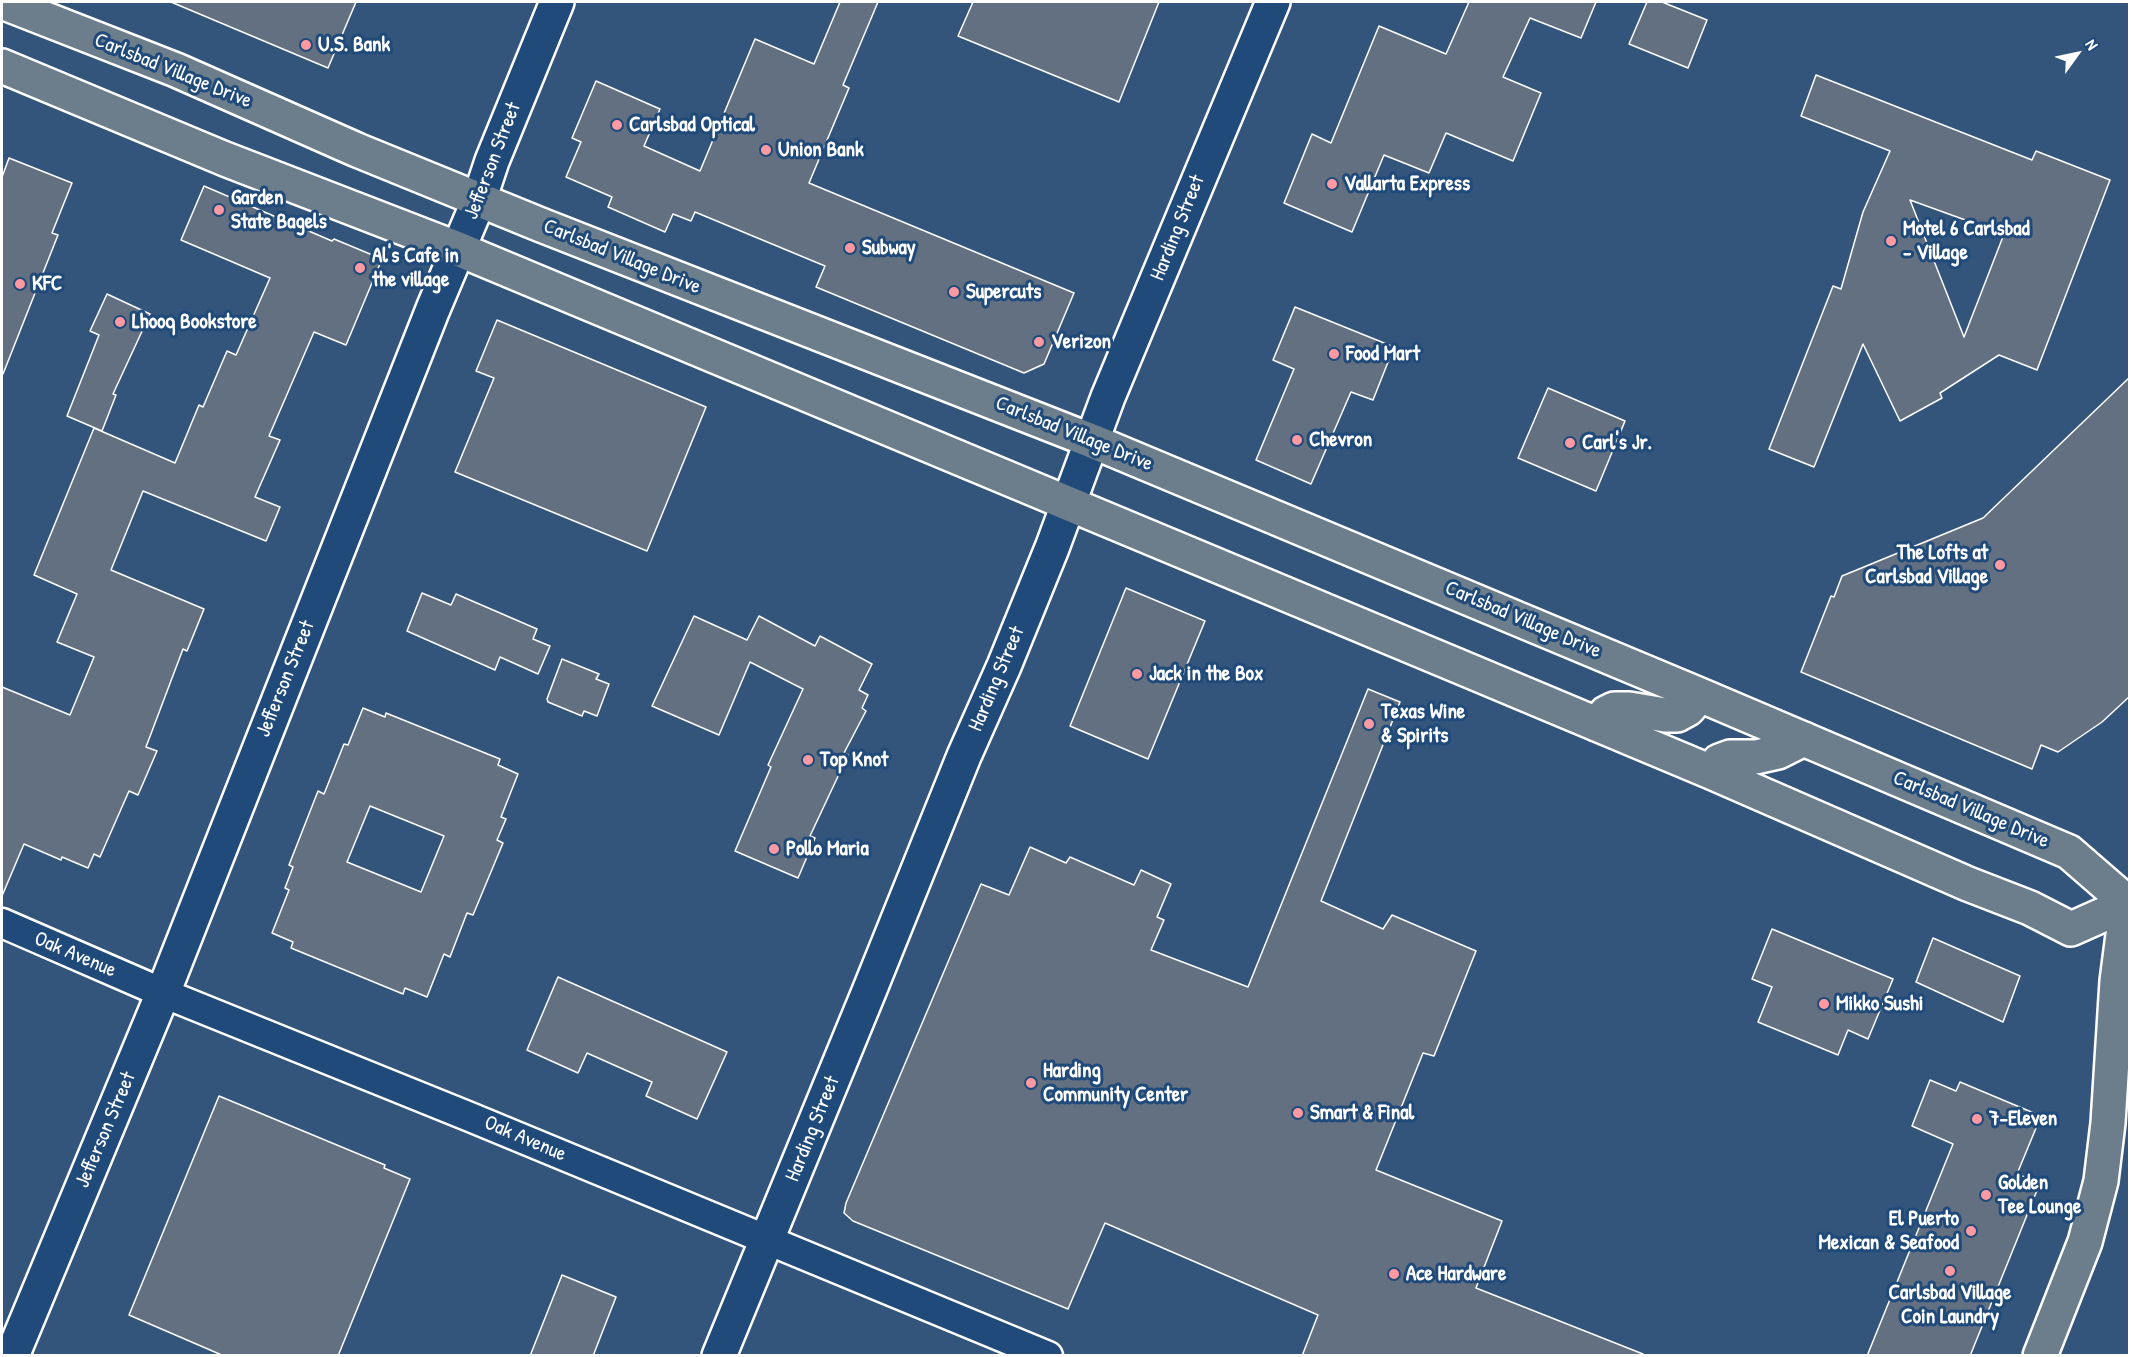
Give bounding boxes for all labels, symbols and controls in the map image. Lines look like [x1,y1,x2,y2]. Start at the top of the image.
north arrow [2047,24,2107,84]
street label: Carlsbad Village Drive [91,28,255,114]
place label: U.S. Bank [318,32,390,58]
text: N [2081,35,2104,54]
marker: U.S. Bank [299,38,313,52]
street label: Jefferson Street [459,99,527,223]
place label: Carlsbad Optical [629,112,755,138]
marker: Carlsbad Optical [610,118,624,132]
place label: Union Bank [778,137,864,163]
marker: Union Bank [759,143,773,157]
place label: Vallarta Express [1344,171,1470,197]
street label: Harding Street [1145,172,1211,284]
marker: Vallarta Express [1325,177,1339,191]
place label: Garden State Bagels [231,185,327,235]
marker: Garden State Bagels [212,203,226,217]
street label: Carlsbad Village Drive [540,214,704,300]
place label: Motel 6 Carlsbad - Village [1903,216,2030,266]
marker: Motel 6 Carlsbad - Village [1884,234,1898,248]
place label: Subway [862,235,916,261]
marker: Subway [843,241,857,255]
place label: Al's Cafe in the village [372,243,459,293]
marker: Al's Cafe in the village [353,261,367,275]
place label: KFC [32,271,62,297]
marker: KFC [13,277,27,291]
place label: Supercuts [966,279,1041,305]
marker: Supercuts [947,285,961,299]
place label: Lhooq Bookstore [132,309,257,335]
marker: Lhooq Bookstore [113,315,127,329]
place label: Verizon [1051,329,1111,355]
marker: Verizon [1032,335,1046,349]
place label: Food Mart [1346,341,1420,367]
marker: Food Mart [1327,347,1341,361]
street label: Carlsbad Village Drive [992,391,1156,477]
place label: Chevron [1309,427,1372,453]
place label: Carl's Jr. [1582,430,1652,456]
marker: Chevron [1290,433,1304,447]
marker: Carl's Jr. [1563,436,1577,450]
place label: The Lofts at Carlsbad Village [1865,540,1988,590]
marker: The Lofts at Carlsbad Village [1993,558,2007,572]
street label: Carlsbad Village Drive [1441,576,1605,664]
street label: Jefferson Street [251,617,321,741]
street label: Harding Street [964,623,1030,735]
place label: Jack in the Box [1149,661,1263,687]
marker: Jack in the Box [1130,667,1144,681]
place label: Texas Wine & Spirits [1381,699,1465,749]
marker: Texas Wine & Spirits [1362,717,1376,731]
place label: Top Knot [820,747,888,773]
marker: Top Knot [801,753,815,767]
street label: Carlsbad Village Drive [1889,766,2053,854]
place label: Pollo Maria [786,836,869,862]
marker: Pollo Maria [767,842,781,856]
street label: Oak Avenue [30,926,120,984]
place label: Mikko Sushi [1836,991,1924,1017]
marker: Mikko Sushi [1817,997,1831,1011]
place label: Harding Community Center [1043,1058,1188,1108]
street label: Jefferson Street [70,1068,142,1192]
street label: Harding Street [780,1073,846,1185]
marker: Harding Community Center [1024,1076,1038,1090]
place label: Smart & Final [1310,1100,1414,1126]
marker: Smart & Final [1291,1106,1305,1120]
place label: 7-Eleven [1989,1106,2057,1132]
street label: Oak Avenue [480,1110,570,1168]
marker: 7-Eleven [1970,1112,1984,1126]
place label: Golden Tee Lounge [1998,1170,2081,1220]
marker: Golden Tee Lounge [1979,1188,1993,1202]
place label: El Puerto Mexican & Seafood [1818,1206,1959,1256]
marker: El Puerto Mexican & Seafood [1964,1224,1978,1238]
place label: Ace Hardware [1406,1261,1506,1287]
marker: Carlsbad Village Coin Laundry [1943,1264,1957,1278]
marker: Ace Hardware [1387,1267,1401,1281]
place label: Carlsbad Village Coin Laundry [1889,1280,2011,1330]

